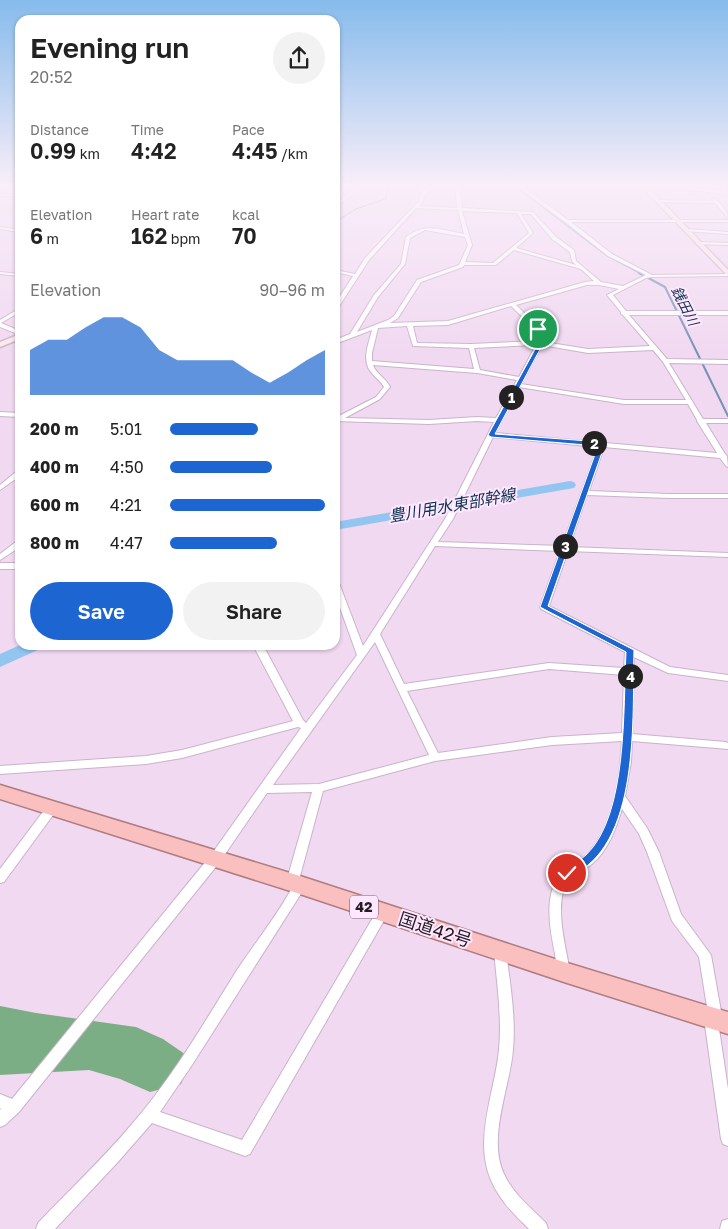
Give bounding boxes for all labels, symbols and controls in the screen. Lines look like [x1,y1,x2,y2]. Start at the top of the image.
text: Evening run [30,31,189,64]
button: share [273,32,325,84]
text: 20:52 [30,67,73,87]
text: Distance [30,121,89,138]
text: Time [131,121,164,138]
text: Pace [232,121,265,138]
text: 0.99 [30,138,76,164]
text: 4:42 [131,138,176,164]
text: 4:45 [232,138,277,164]
text: km [76,145,100,162]
text: /km [277,145,308,162]
text: Elevation [30,206,92,223]
text: Heart rate [131,206,199,223]
text: kcal [232,206,260,223]
text: 6 [30,223,43,249]
text: 162 [131,223,167,249]
text: 70 [232,223,257,249]
text: m [43,230,59,247]
text: bpm [167,230,200,247]
text: Elevation [30,280,101,300]
text: 90–96 m [259,280,325,300]
water label: 銭田川 [668,283,703,330]
pin [517,308,559,350]
icon: arrive [524,315,552,343]
pin: 1 [498,384,524,410]
text: 1 [508,389,515,406]
text: 200 m [30,419,79,439]
text: 5:01 [110,419,142,439]
pin: 2 [582,430,606,456]
text: 2 [590,435,599,452]
text: 400 m [30,457,79,477]
text: 4:50 [110,457,144,477]
water label: 豊川用水東部幹線 [387,484,519,526]
text: 600 m [30,495,79,515]
text: 4:21 [110,495,142,515]
text: 800 m [30,533,79,553]
text: 4:47 [110,533,143,553]
pin: 3 [552,534,578,558]
text: 3 [561,538,570,555]
button: Save [30,582,173,640]
button: Share [183,582,325,640]
pin: 4 [618,664,642,688]
text: 4 [626,668,635,685]
pin [546,852,588,894]
icon: check [553,859,581,887]
road number: 42 [350,896,378,919]
street label: 国道42号 [396,907,475,951]

